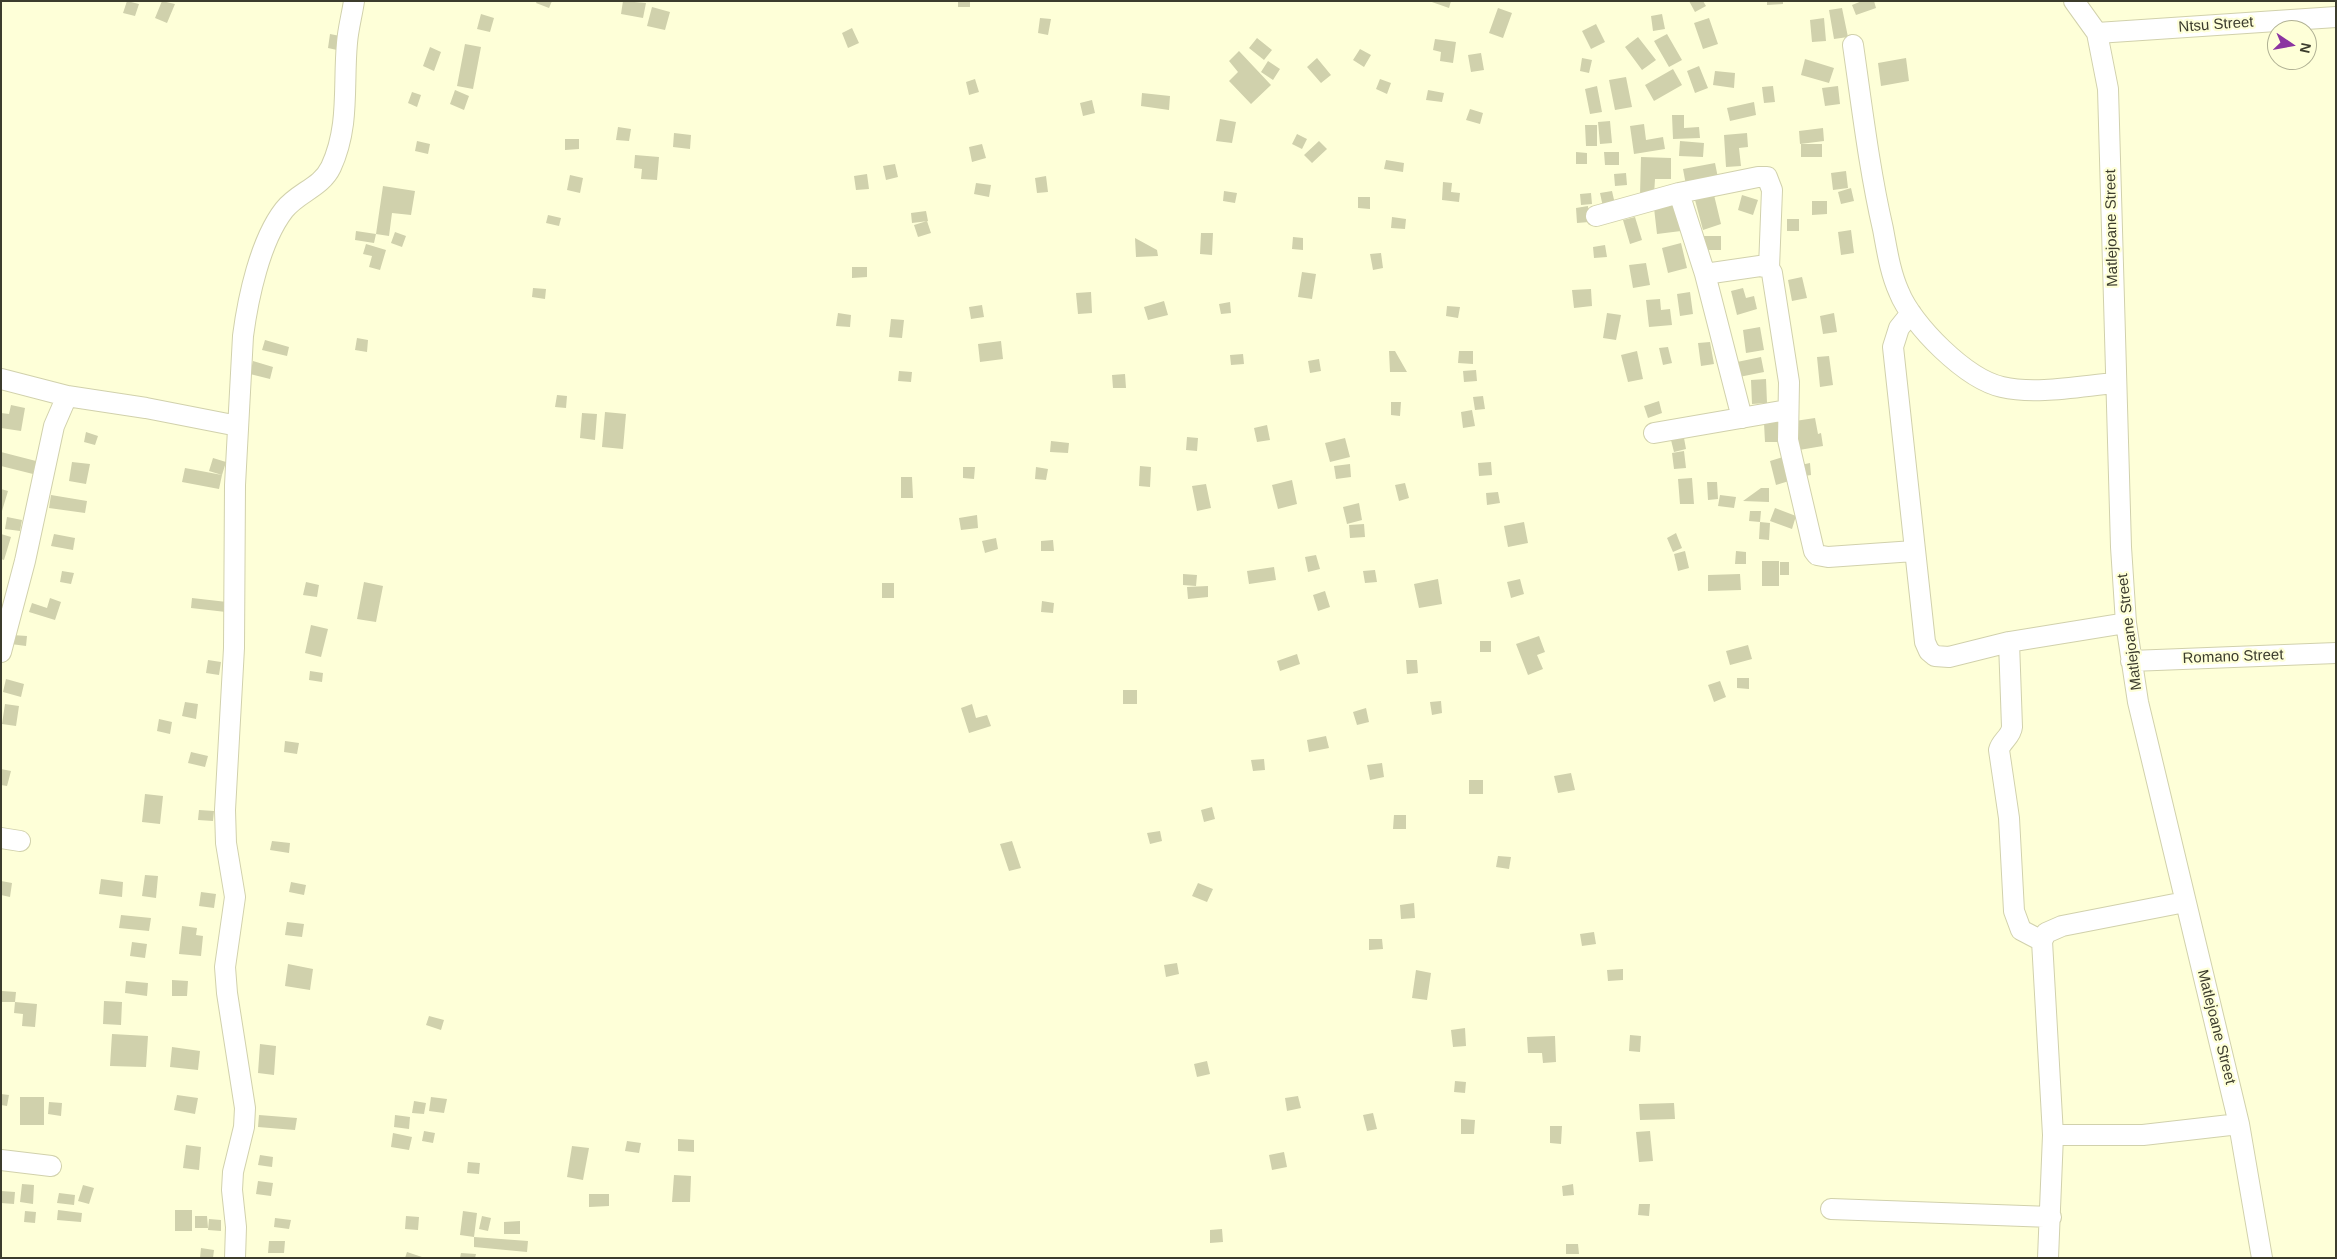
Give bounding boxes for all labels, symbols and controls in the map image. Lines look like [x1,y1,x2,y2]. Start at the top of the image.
street label: Ntsu Street [2178,13,2254,37]
north arrow [2267,20,2317,70]
text: N [2297,41,2315,55]
street label: Matlejoane Street [2102,169,2122,287]
street label: Matlejoane Street [2114,573,2146,691]
street label: Romano Street [2182,646,2284,668]
street label: Matlejoane Street [2193,968,2239,1086]

